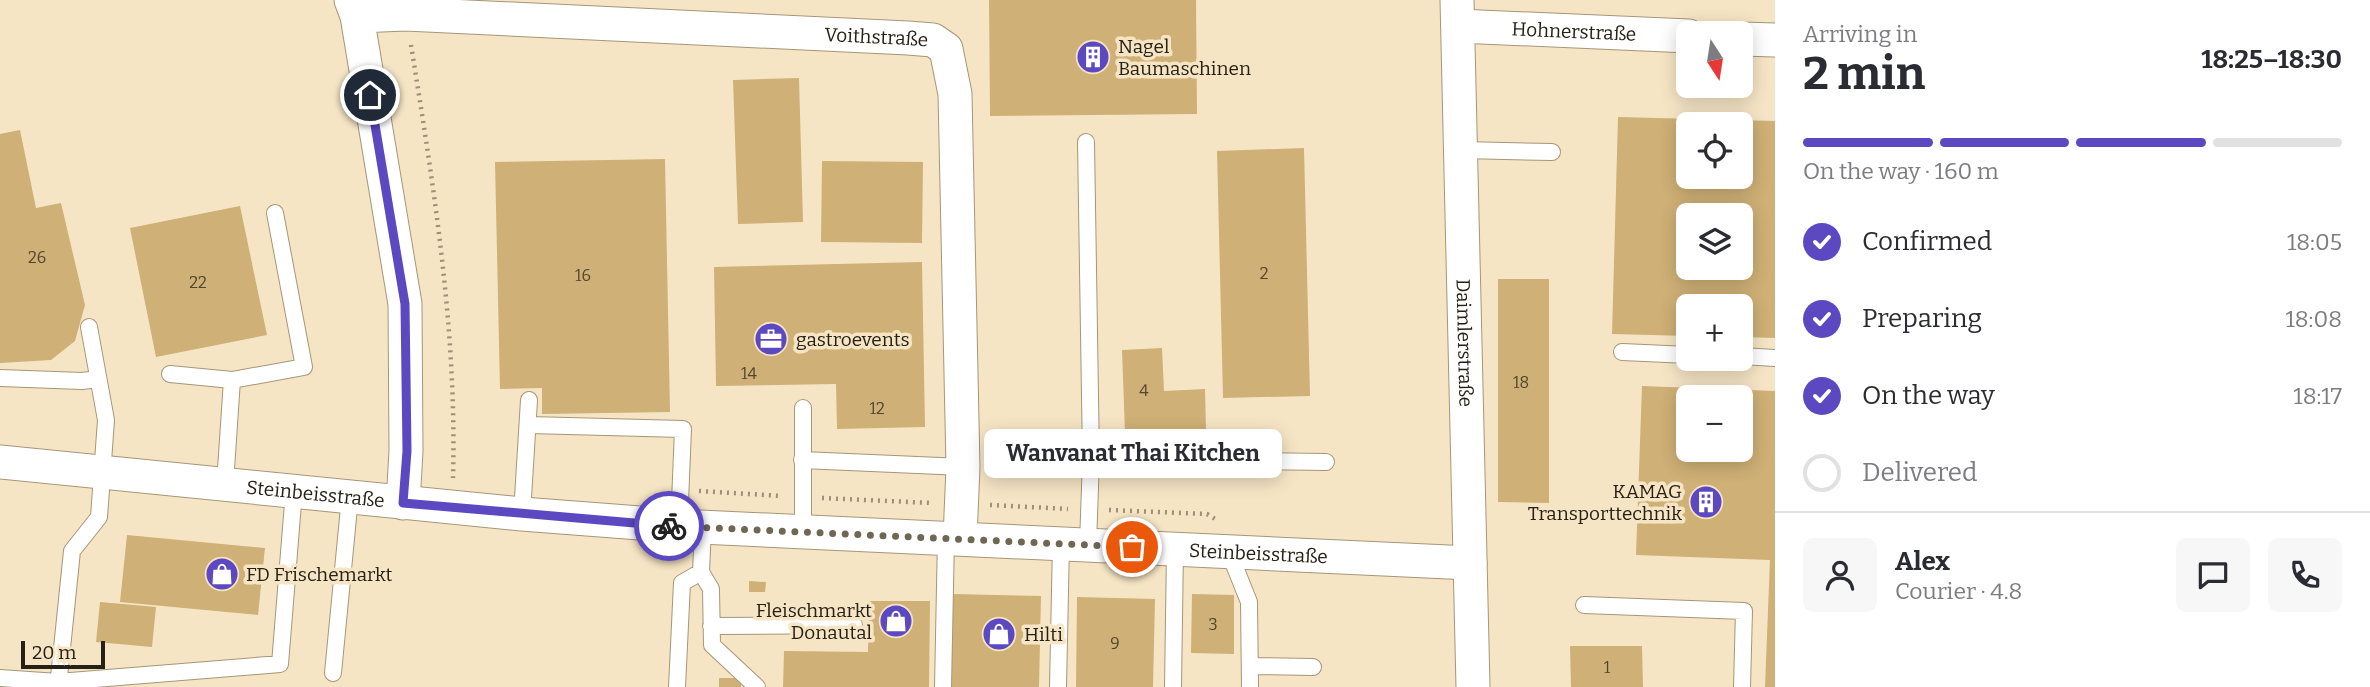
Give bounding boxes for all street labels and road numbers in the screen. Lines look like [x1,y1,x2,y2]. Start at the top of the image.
street label: Hohnerstraße [1511,17,1637,46]
street label: Voithstraße [824,23,929,52]
street label: Daimlerstraße [1451,279,1477,407]
street label: Steinbeisstraße [245,476,386,512]
street label: Steinbeisstraße [1188,539,1328,568]

